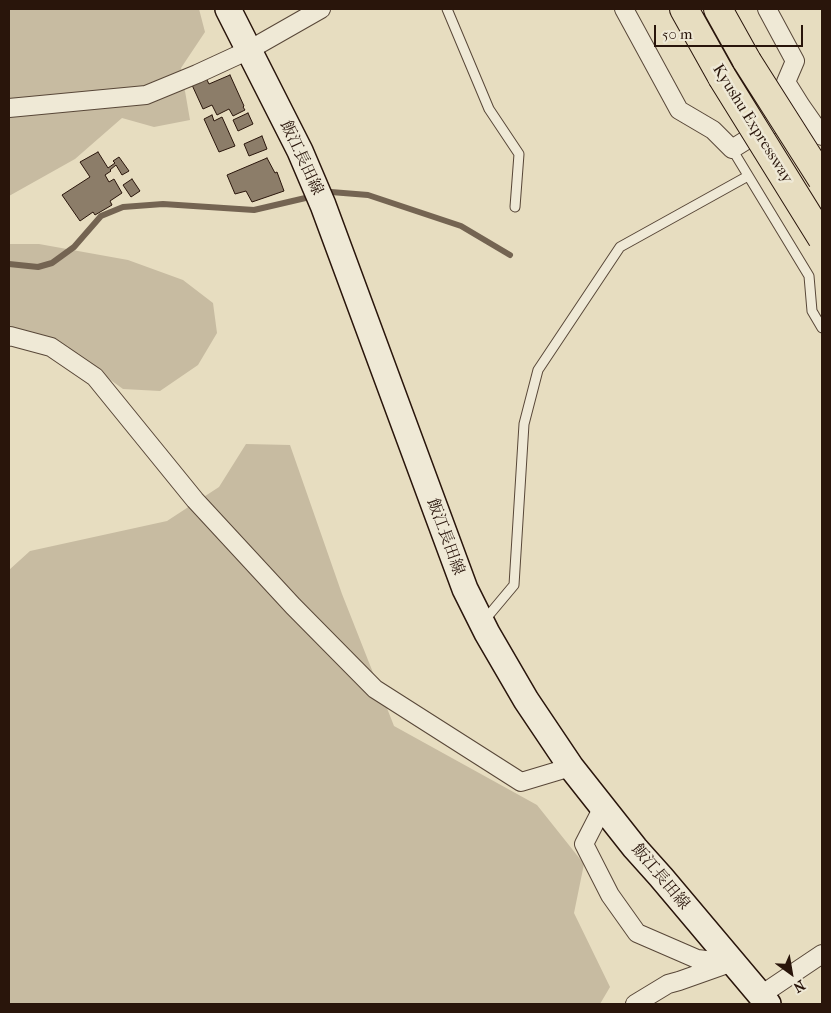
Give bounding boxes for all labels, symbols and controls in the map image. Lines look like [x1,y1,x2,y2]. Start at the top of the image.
scale bar [656,15,805,47]
text: 50 m [662,25,692,43]
street label: Kyushu Expressway [708,61,796,187]
street label: 飯江長田線 [275,118,327,198]
street label: 飯江長田線 [422,496,468,578]
street label: 飯江長田線 [627,840,693,914]
north arrow [766,948,816,998]
text: N [790,976,808,996]

